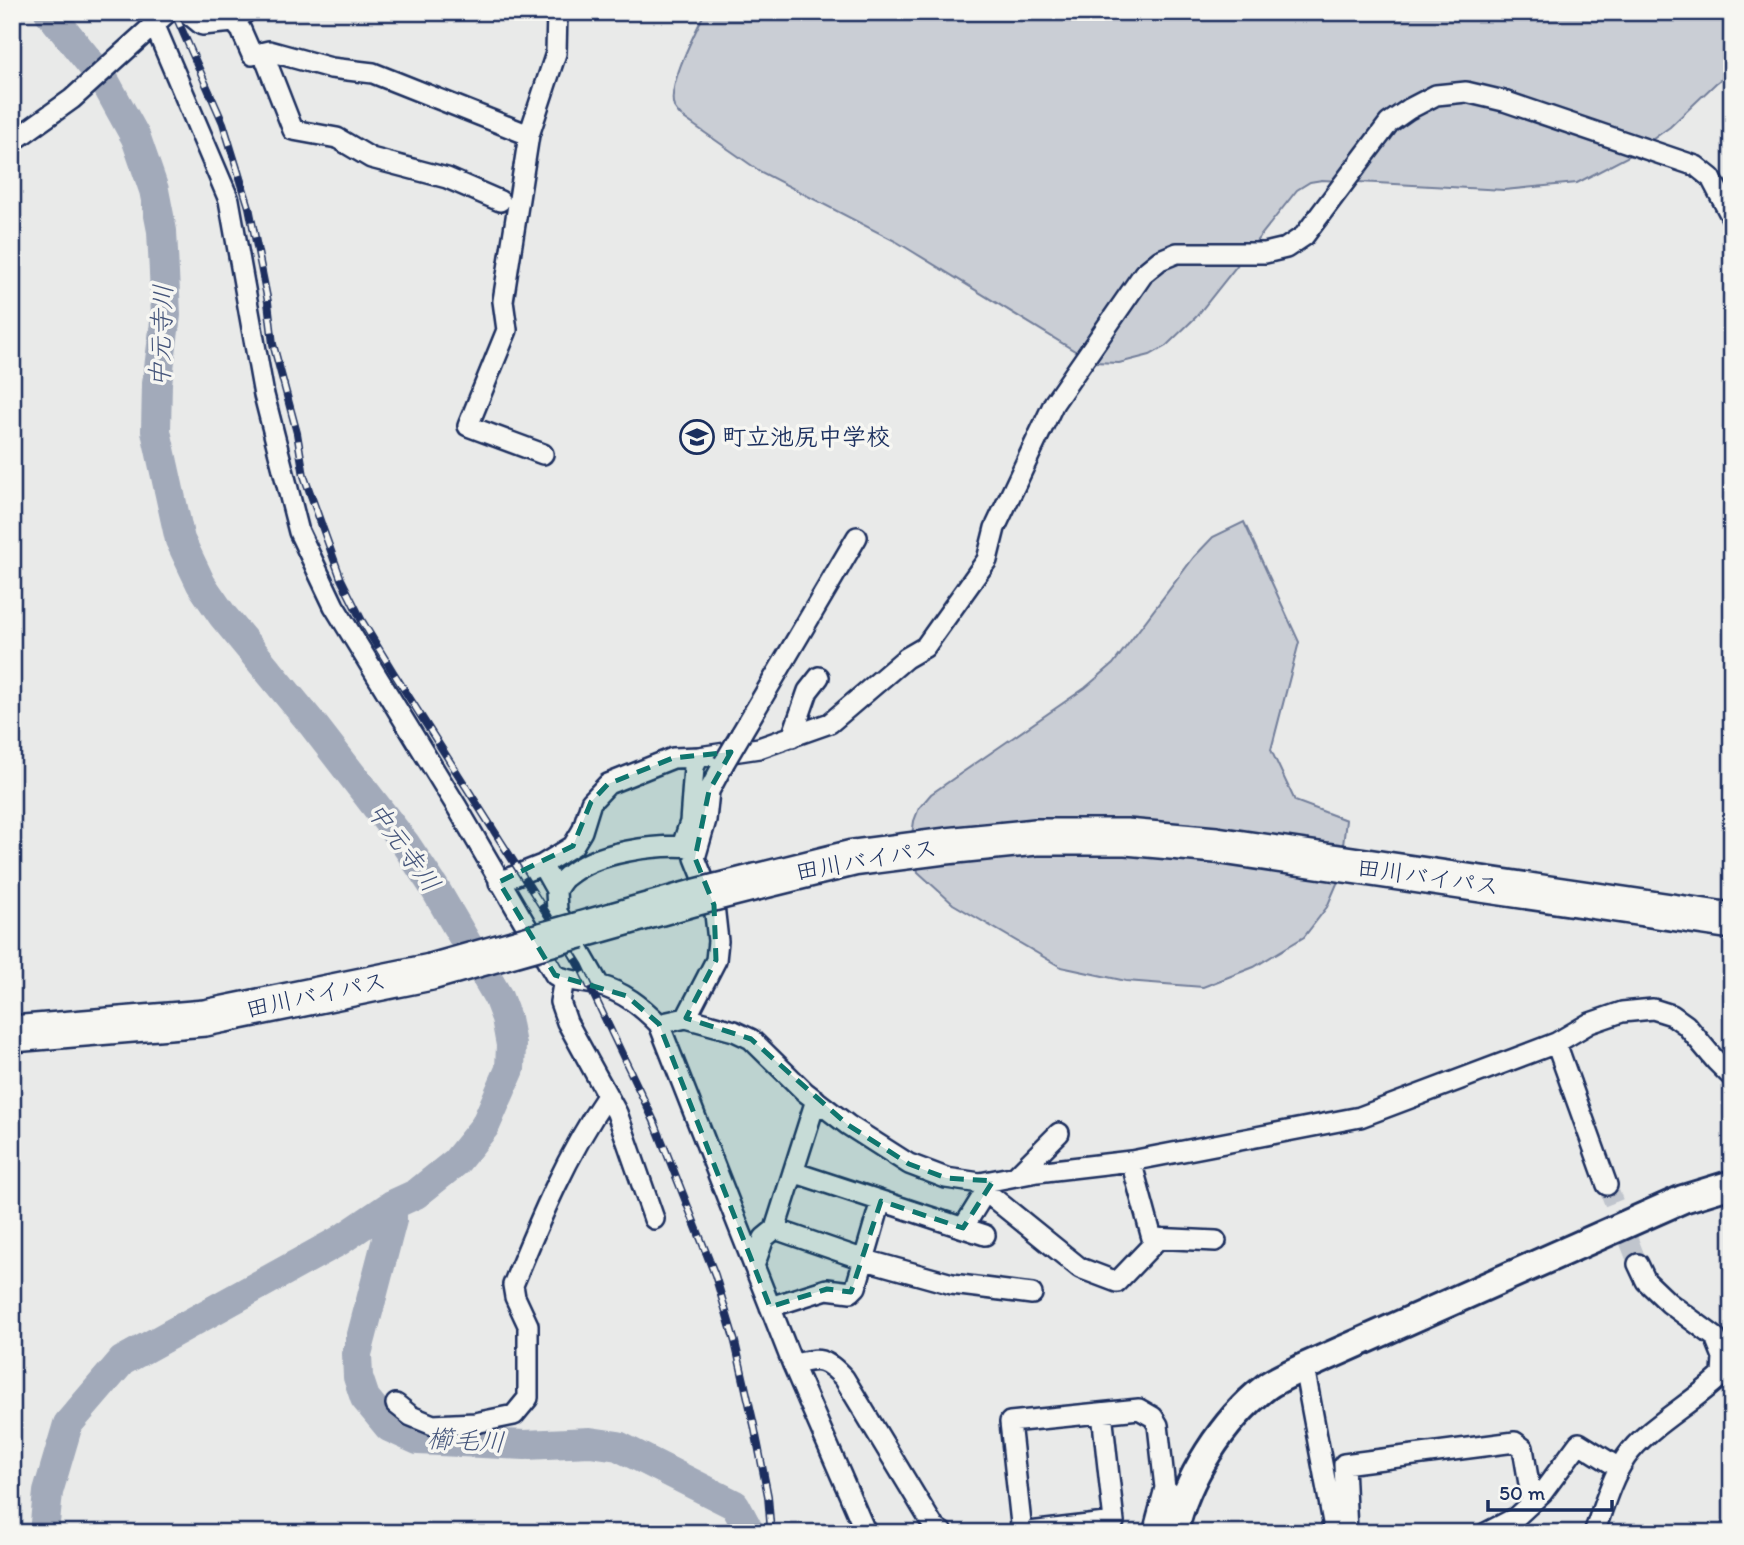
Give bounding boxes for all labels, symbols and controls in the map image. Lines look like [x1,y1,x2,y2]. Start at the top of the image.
water label: 中元寺川 [143,283,179,389]
school or university icon: 町立池尻中学校 [678,418,716,456]
place label: 町立池尻中学校 [722,422,890,451]
water label: 中元寺川 [360,796,448,898]
street label: 田川バイパス [793,833,939,886]
street label: 田川バイパス [1355,852,1501,901]
street label: 田川バイパス [243,965,389,1024]
water label: 櫛毛川 [426,1422,506,1458]
scale bar [1488,1468,1613,1512]
text: 50 m [1499,1480,1546,1505]

